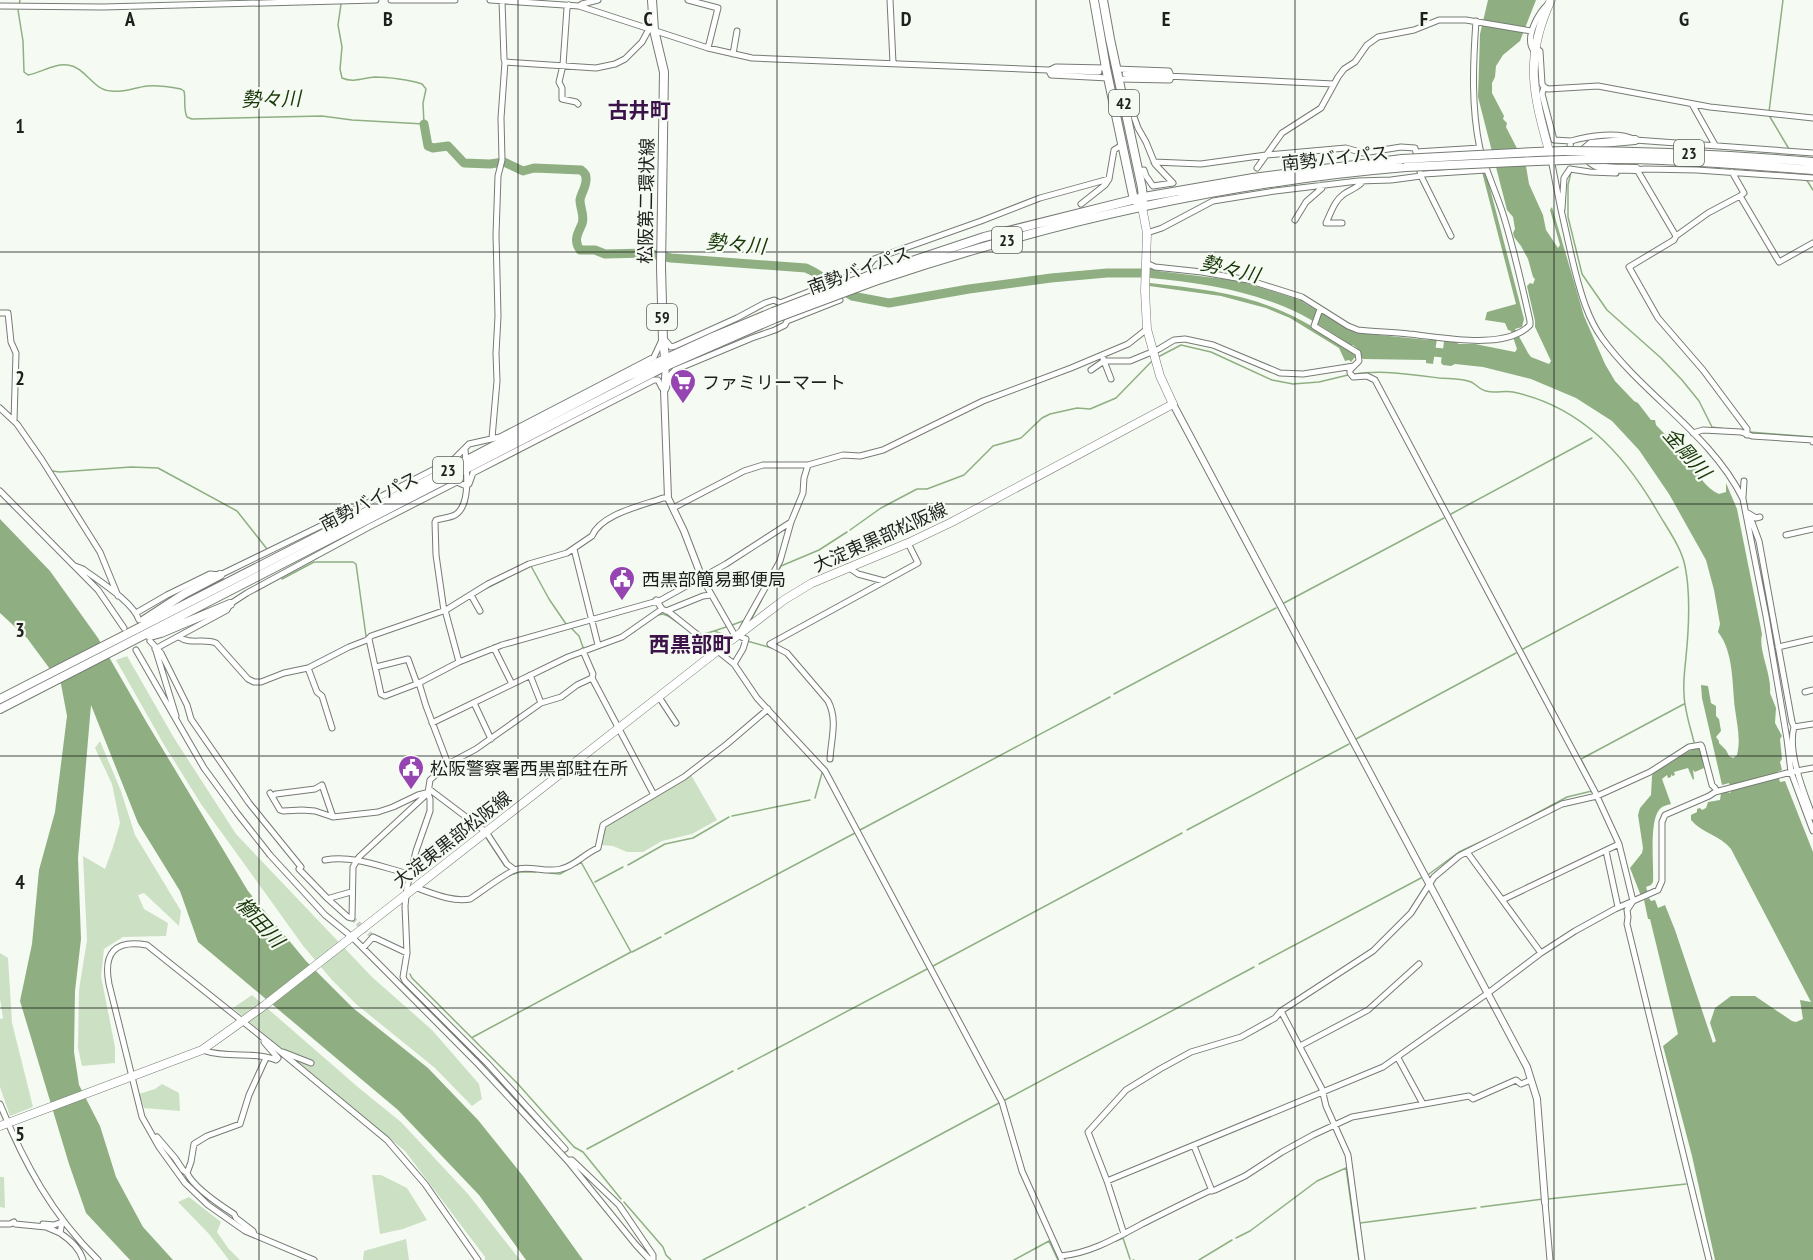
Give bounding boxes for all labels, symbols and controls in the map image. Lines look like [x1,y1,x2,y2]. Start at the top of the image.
text: A [124,6,136,32]
text: B [383,6,393,32]
text: C [643,6,653,32]
text: D [901,6,912,32]
text: E [1162,6,1170,32]
text: F [1420,6,1428,32]
text: G [1679,6,1689,32]
water label: 勢々川 [241,85,303,113]
road number: 42 [1109,90,1139,116]
district label: 古井町 [608,97,671,124]
text: 1 [15,113,25,139]
street label: 松阪第二環状線 [633,138,659,264]
road number: 23 [1674,140,1704,166]
street label: 南勢バイパス [1280,141,1390,175]
road number: 23 [992,227,1022,253]
water label: 勢々川 [705,228,769,260]
street label: 南勢バイパス [804,241,914,299]
water label: 勢々川 [1198,250,1264,289]
road number: 59 [647,304,677,330]
text: 2 [15,365,25,391]
supermarket icon: ファミリーマート [668,367,698,405]
place label: ファミリーマート [702,371,846,394]
water label: 金剛川 [1658,422,1718,486]
road number: 23 [433,457,463,483]
street label: 南勢バイパス [316,466,422,536]
street label: 大淀東黒部松阪線 [810,497,950,577]
public building icon: 西黒部簡易郵便局 [607,564,637,602]
place label: 西黒部簡易郵便局 [642,568,786,591]
text: 3 [15,617,25,643]
district label: 西黒部町 [649,631,733,658]
public building icon: 松阪警察署西黒部駐在所 [396,753,426,791]
place label: 松阪警察署西黒部駐在所 [430,757,628,780]
street label: 大淀東黒部松阪線 [388,786,516,892]
text: 4 [15,869,25,895]
water label: 櫛田川 [230,891,291,954]
text: 5 [15,1121,25,1147]

